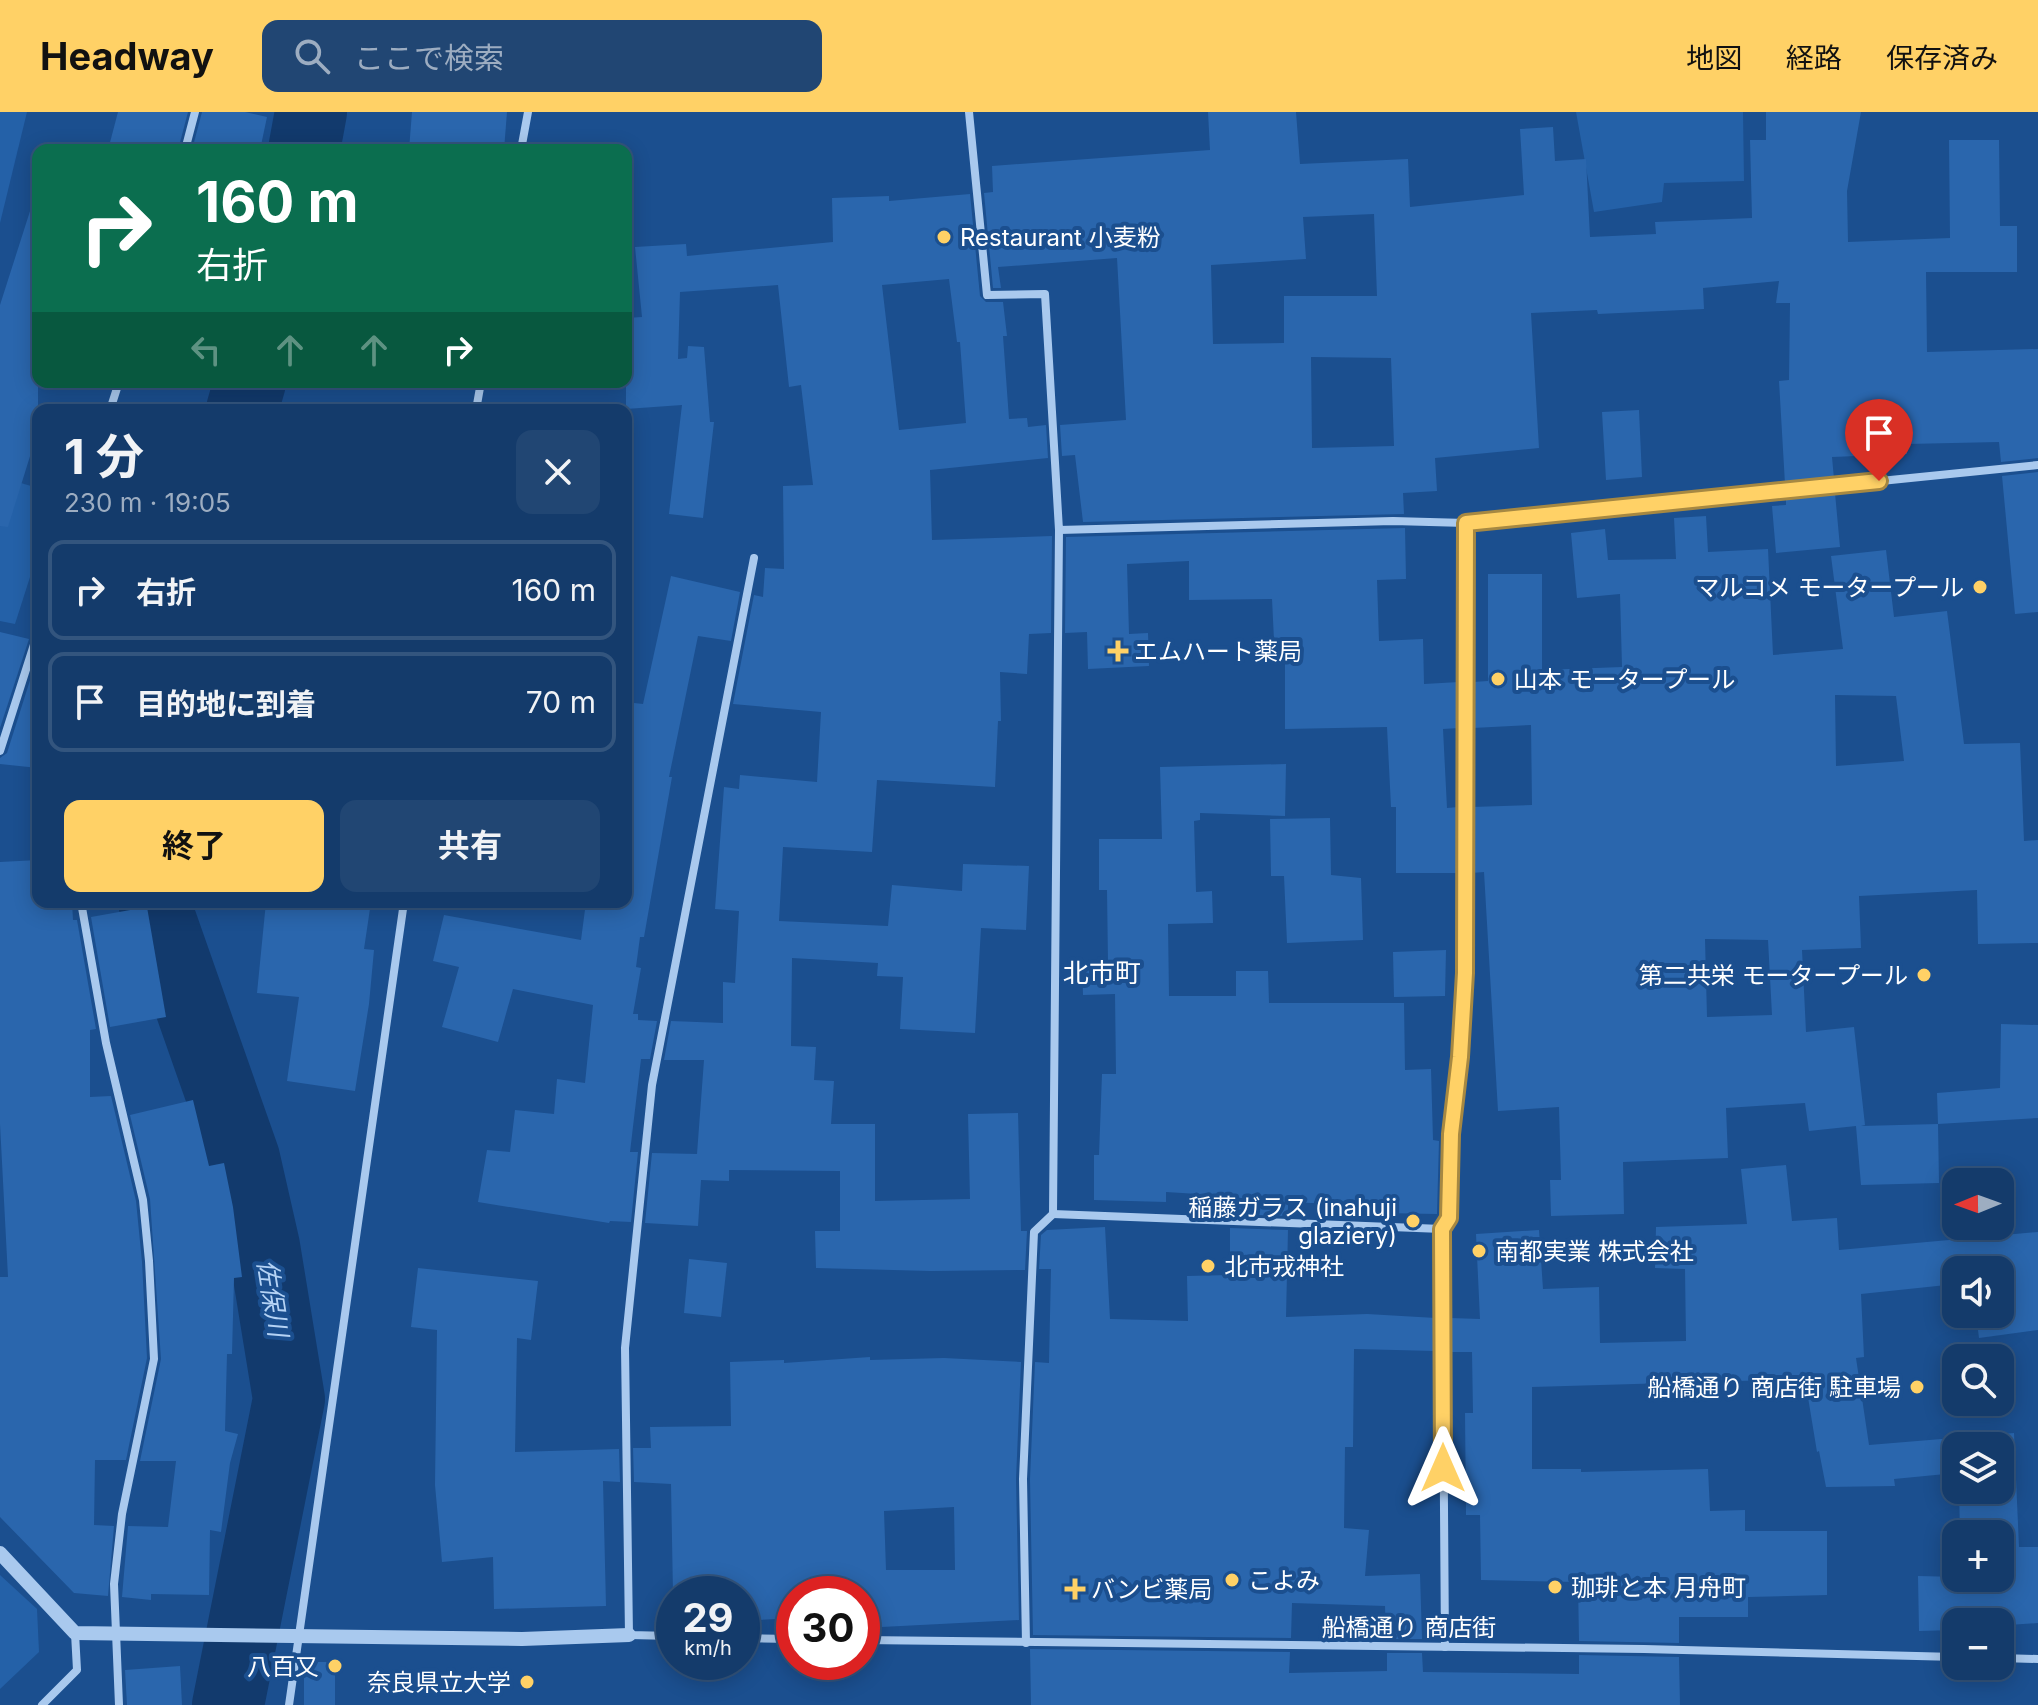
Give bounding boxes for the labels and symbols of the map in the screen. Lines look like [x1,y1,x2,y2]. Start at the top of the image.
place label: Restaurant 小麦粉 [960,223,1161,252]
marker: Restaurant 小麦粉 [935,228,953,246]
pin [1845,399,1913,481]
place label: マルコメ モータープール [1695,573,1964,602]
marker: マルコメ モータープール [1971,578,1989,596]
place label: エムハート薬局 [1134,637,1302,666]
marker: エムハート薬局 [1109,642,1127,660]
place label: 山本 モータープール [1514,665,1735,694]
marker: 山本 モータープール [1489,670,1507,688]
district label: 北市町 [1063,957,1141,988]
place label: 第二共栄 モータープール [1639,961,1908,990]
marker: 第二共栄 モータープール [1915,966,1933,984]
north arrow [1942,1168,2014,1240]
place label: 稲藤ガラス (inahuji glaziery) [1188,1193,1397,1250]
marker: 稲藤ガラス (inahuji glaziery) [1404,1212,1422,1230]
place label: 南都実業 株式会社 [1495,1237,1694,1266]
marker: 南都実業 株式会社 [1470,1242,1488,1260]
place label: 北市戎神社 [1224,1252,1344,1281]
water label: 佐保川 [252,1257,295,1342]
marker: 北市戎神社 [1199,1257,1217,1275]
place label: 船橋通り 商店街 駐車場 [1648,1373,1901,1402]
marker: 船橋通り 商店街 駐車場 [1908,1378,1926,1396]
position arrow [1401,1426,1485,1510]
place label: こよみ [1248,1566,1320,1595]
marker: こよみ [1223,1571,1241,1589]
place label: 珈琲と本 月舟町 [1571,1573,1746,1602]
place label: バンビ薬局 [1091,1575,1212,1604]
speed limit sign: 30 [776,1576,880,1680]
marker: 珈琲と本 月舟町 [1546,1578,1564,1596]
marker: バンビ薬局 [1066,1580,1084,1598]
street label: 船橋通り 商店街 [1322,1613,1496,1642]
place label: 八百又 [247,1652,319,1681]
marker: 八百又 [326,1657,344,1675]
place label: 奈良県立大学 [367,1668,511,1697]
marker: 奈良県立大学 [518,1673,536,1691]

